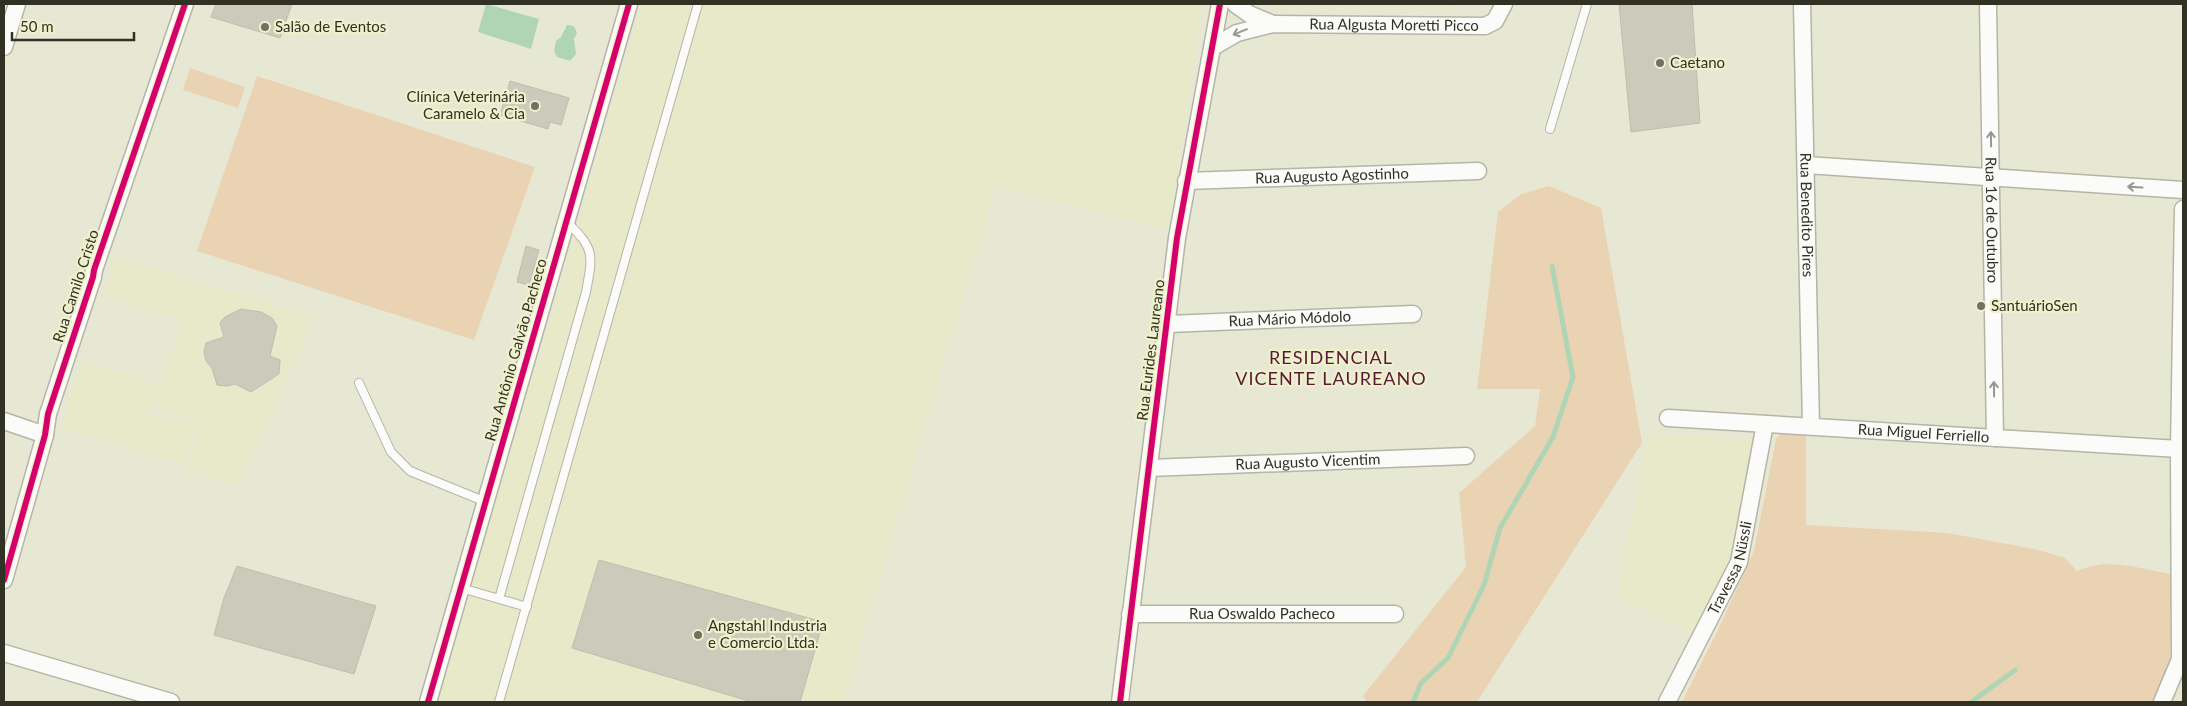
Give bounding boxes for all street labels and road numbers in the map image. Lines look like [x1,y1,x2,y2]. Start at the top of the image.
street label: Rua Algusta Moretti Picco [1309,14,1479,34]
street label: Rua Benedito Pires [1797,153,1818,277]
street label: Rua 16 de Outubro [1982,157,2003,283]
street label: Rua Augusto Agostinho [1255,163,1409,187]
street label: Rua Camilo Cristo [48,227,102,344]
street label: Rua Antônio Galvão Pacheco [480,256,550,443]
street label: Rua Eurides Laureano [1132,278,1168,421]
street label: Rua Mário Módolo [1228,307,1351,330]
street label: Rua Miguel Ferriello [1857,420,1990,445]
street label: Rua Augusto Vicentim [1235,449,1381,473]
street label: Travessa Nüssli [1703,520,1755,617]
street label: Rua Oswaldo Pacheco [1189,604,1335,622]

